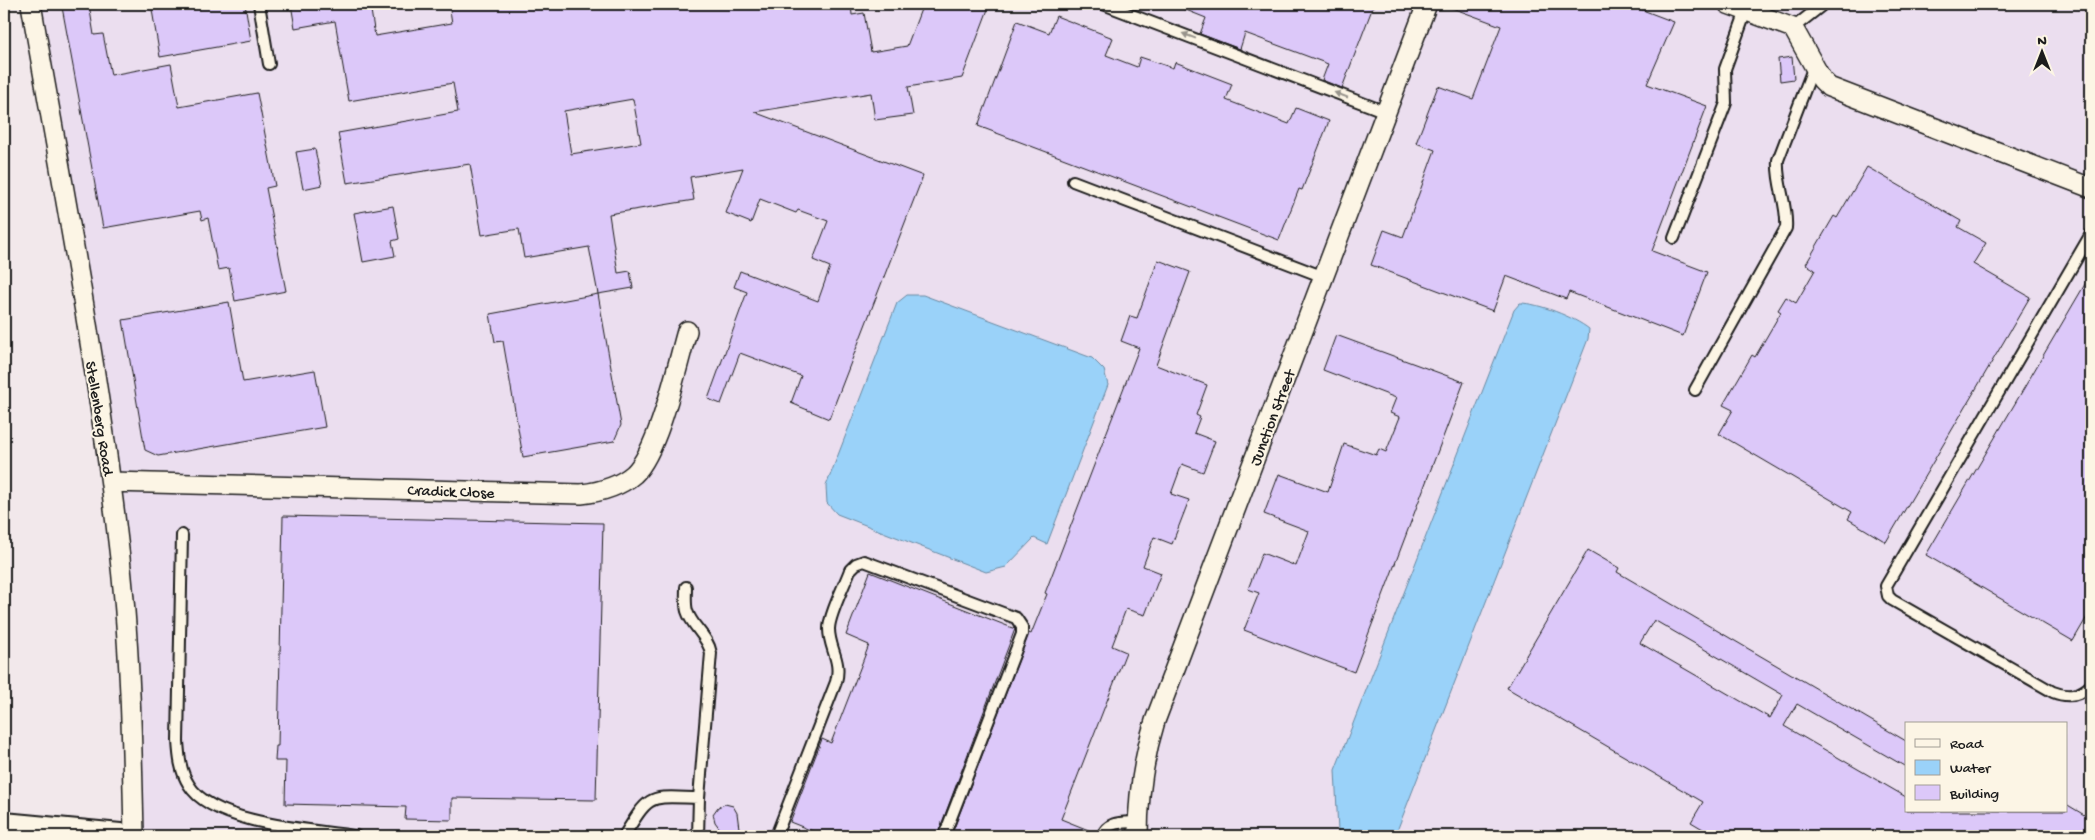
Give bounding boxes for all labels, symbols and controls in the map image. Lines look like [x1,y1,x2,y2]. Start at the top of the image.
north arrow [2018,28,2068,78]
one-way arrow [1181,32,1196,40]
text: N [2037,33,2047,50]
one-way arrow [1333,90,1348,98]
street label: Stellenberg Road [79,360,116,479]
street label: Junction Street [1247,366,1302,469]
street label: Cradick Close [407,482,495,505]
legend [1905,722,2068,812]
text: Road [1950,736,1984,754]
text: Water [1950,760,1992,778]
text: Building [1949,786,1999,804]

